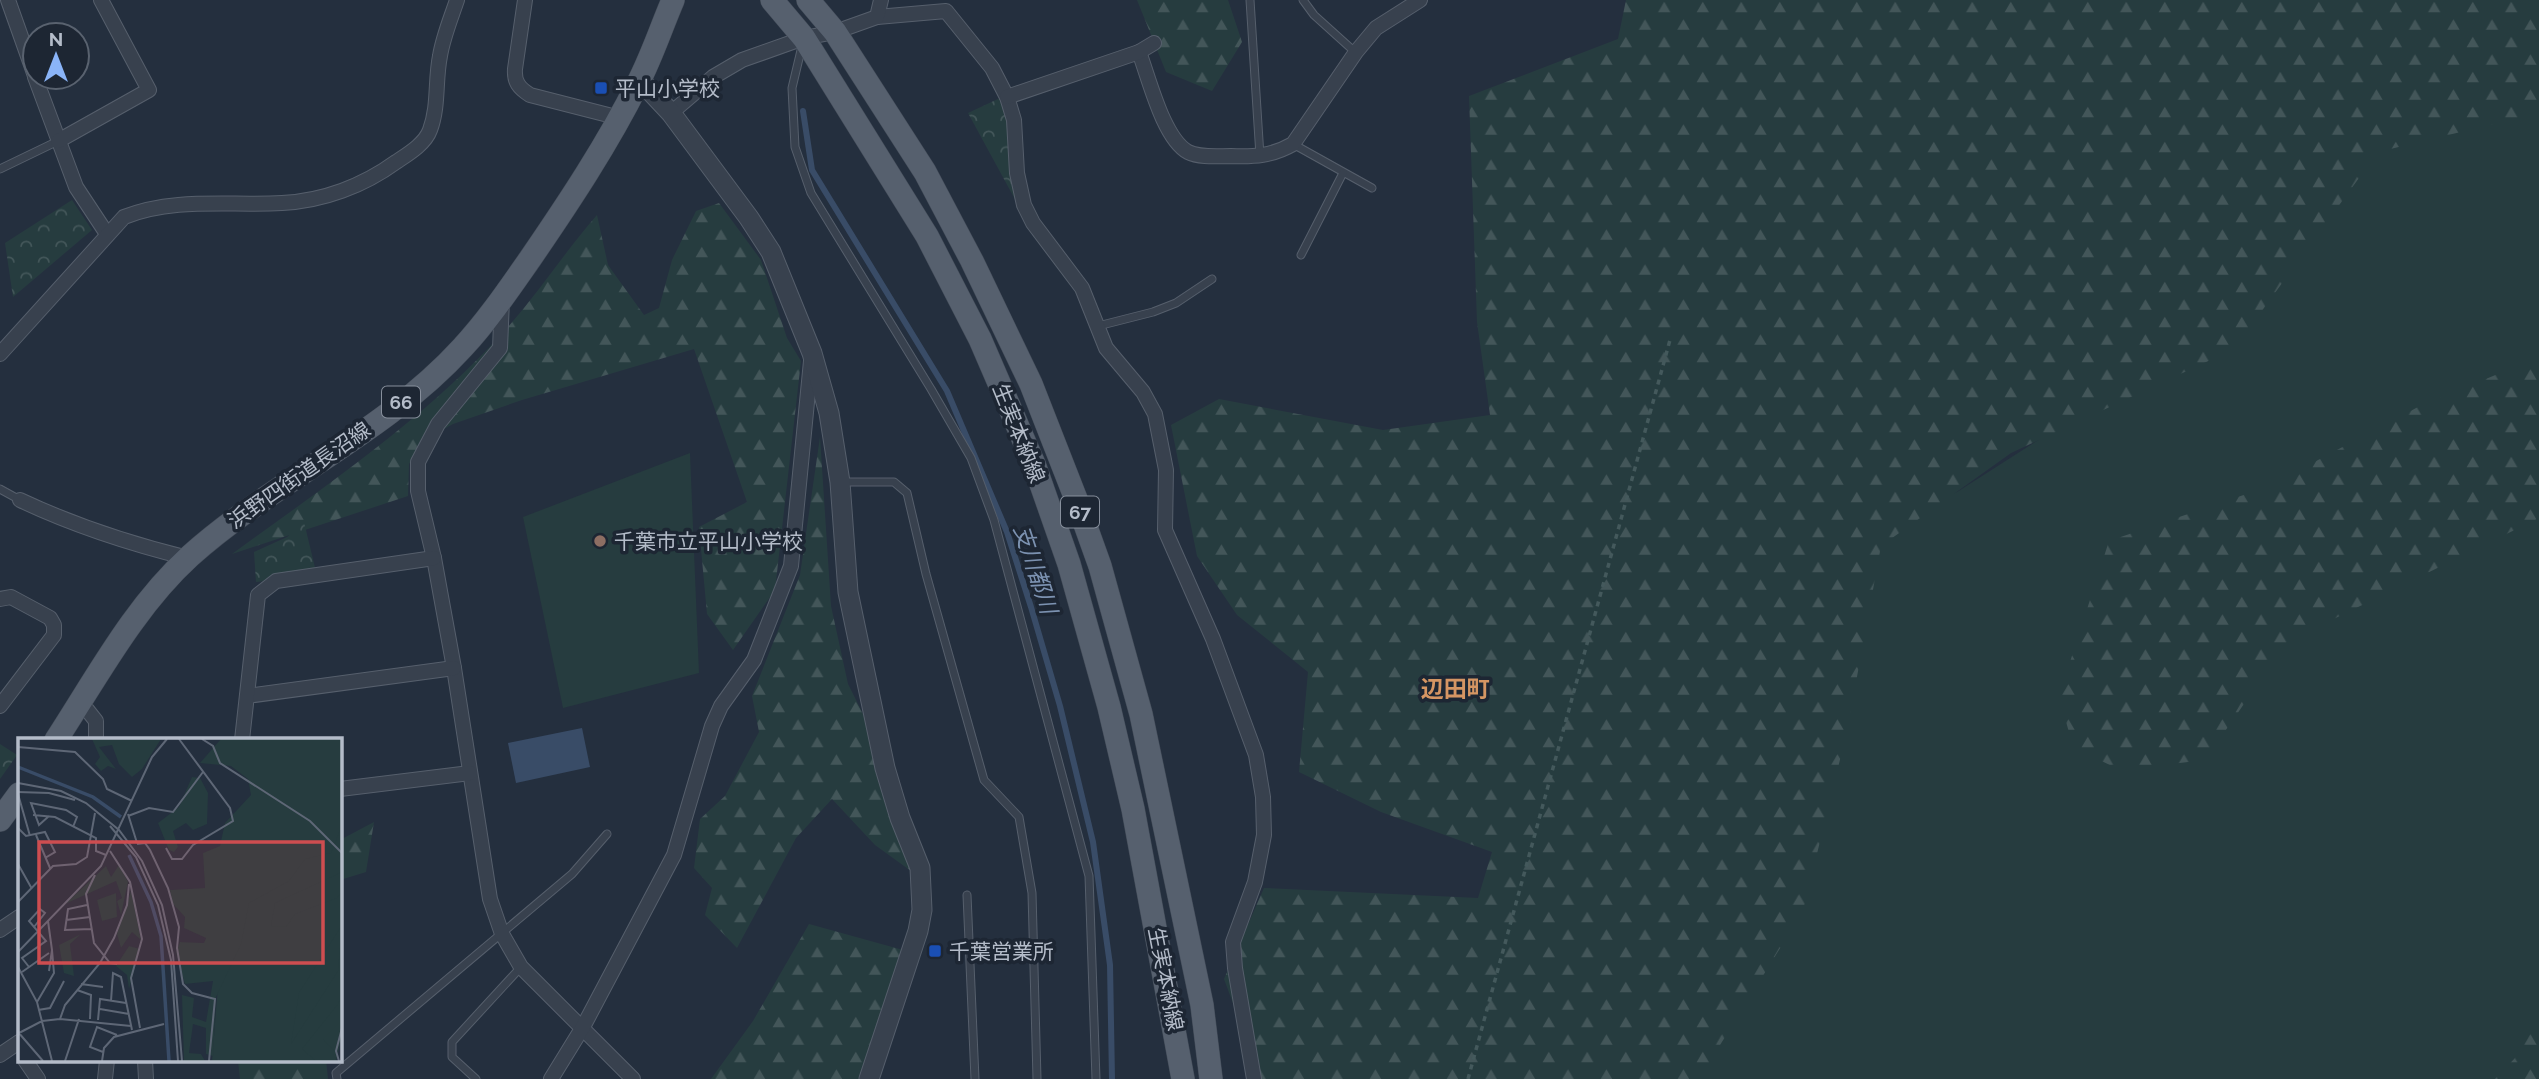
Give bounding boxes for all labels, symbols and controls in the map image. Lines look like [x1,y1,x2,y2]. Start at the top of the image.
north arrow [21,21,91,91]
text: N [49,28,63,50]
place label: 平山小学校 [615,76,720,101]
marker: 平山小学校 [593,80,609,96]
street label: 生実本納線 [988,380,1050,486]
road number: 66 [382,386,420,418]
street label: 浜野四街道長沼線 [223,417,375,533]
road number: 67 [1061,496,1099,527]
water label: 支川都川 [1009,521,1064,620]
place label: 千葉市立平山小学校 [614,529,803,554]
marker: 千葉市立平山小学校 [592,533,608,549]
district label: 辺田町 [1421,675,1490,702]
inset map [18,738,341,1062]
street label: 生実本納線 [1144,925,1188,1033]
place label: 千葉営業所 [949,939,1054,964]
marker: 千葉営業所 [927,943,943,959]

